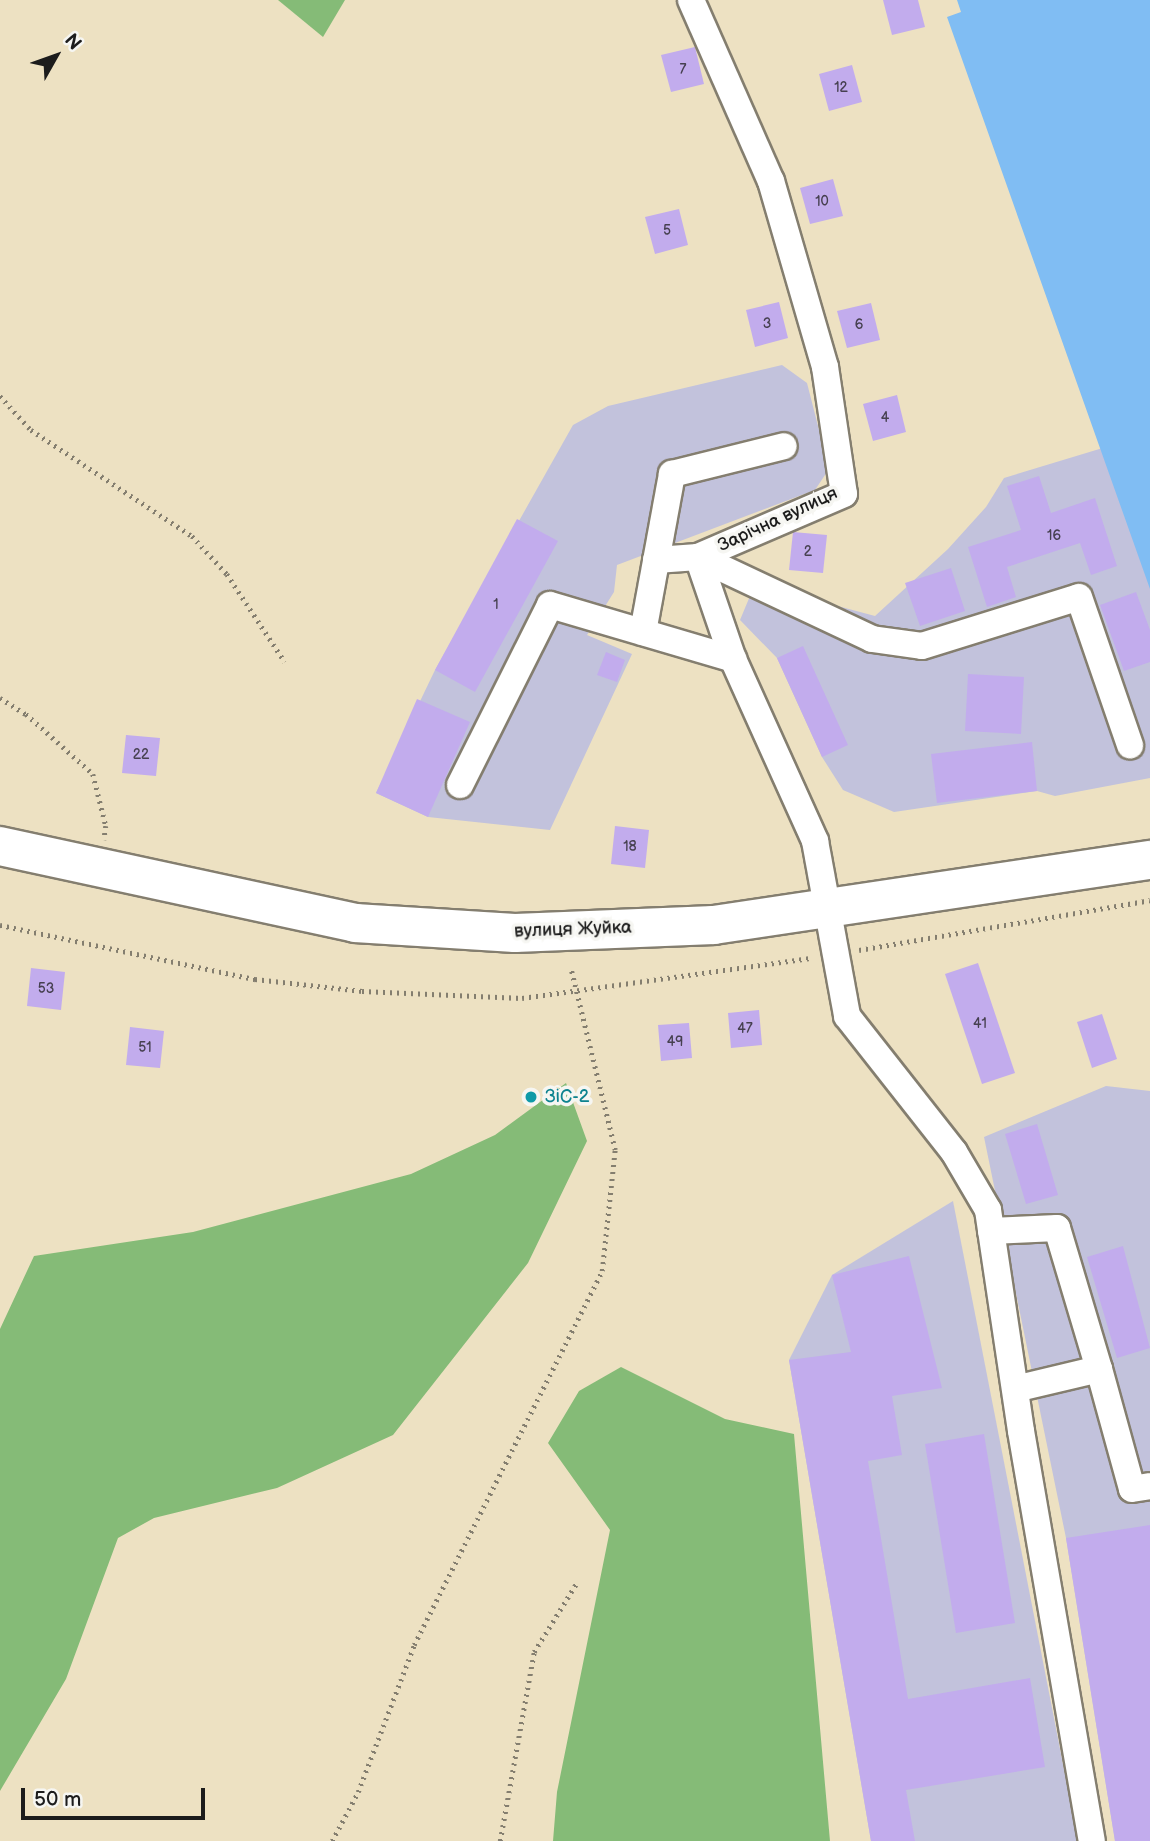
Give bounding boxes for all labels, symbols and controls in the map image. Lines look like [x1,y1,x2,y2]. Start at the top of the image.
north arrow [21,21,91,91]
text: N [59,29,86,55]
house number: 7 [680,62,686,78]
house number: 12 [834,80,848,96]
house number: 10 [815,194,829,210]
house number: 5 [663,223,671,239]
house number: 3 [763,316,771,332]
house number: 6 [855,317,863,333]
house number: 4 [881,410,889,426]
street label: Зарічна вулиця [715,483,841,557]
house number: 16 [1047,528,1061,544]
house number: 2 [804,544,812,560]
house number: 1 [493,597,499,613]
house number: 22 [133,747,149,763]
house number: 18 [623,839,637,855]
street label: вулиця Жуйка [514,917,632,943]
house number: 53 [38,981,54,997]
house number: 41 [973,1016,987,1032]
house number: 47 [737,1021,753,1037]
house number: 49 [667,1034,683,1050]
house number: 51 [138,1040,152,1056]
place label: ЗіС-2 [545,1086,589,1108]
marker: ЗіС-2 [523,1089,539,1105]
scale bar [24,1774,208,1818]
text: 50 m [34,1787,81,1812]

